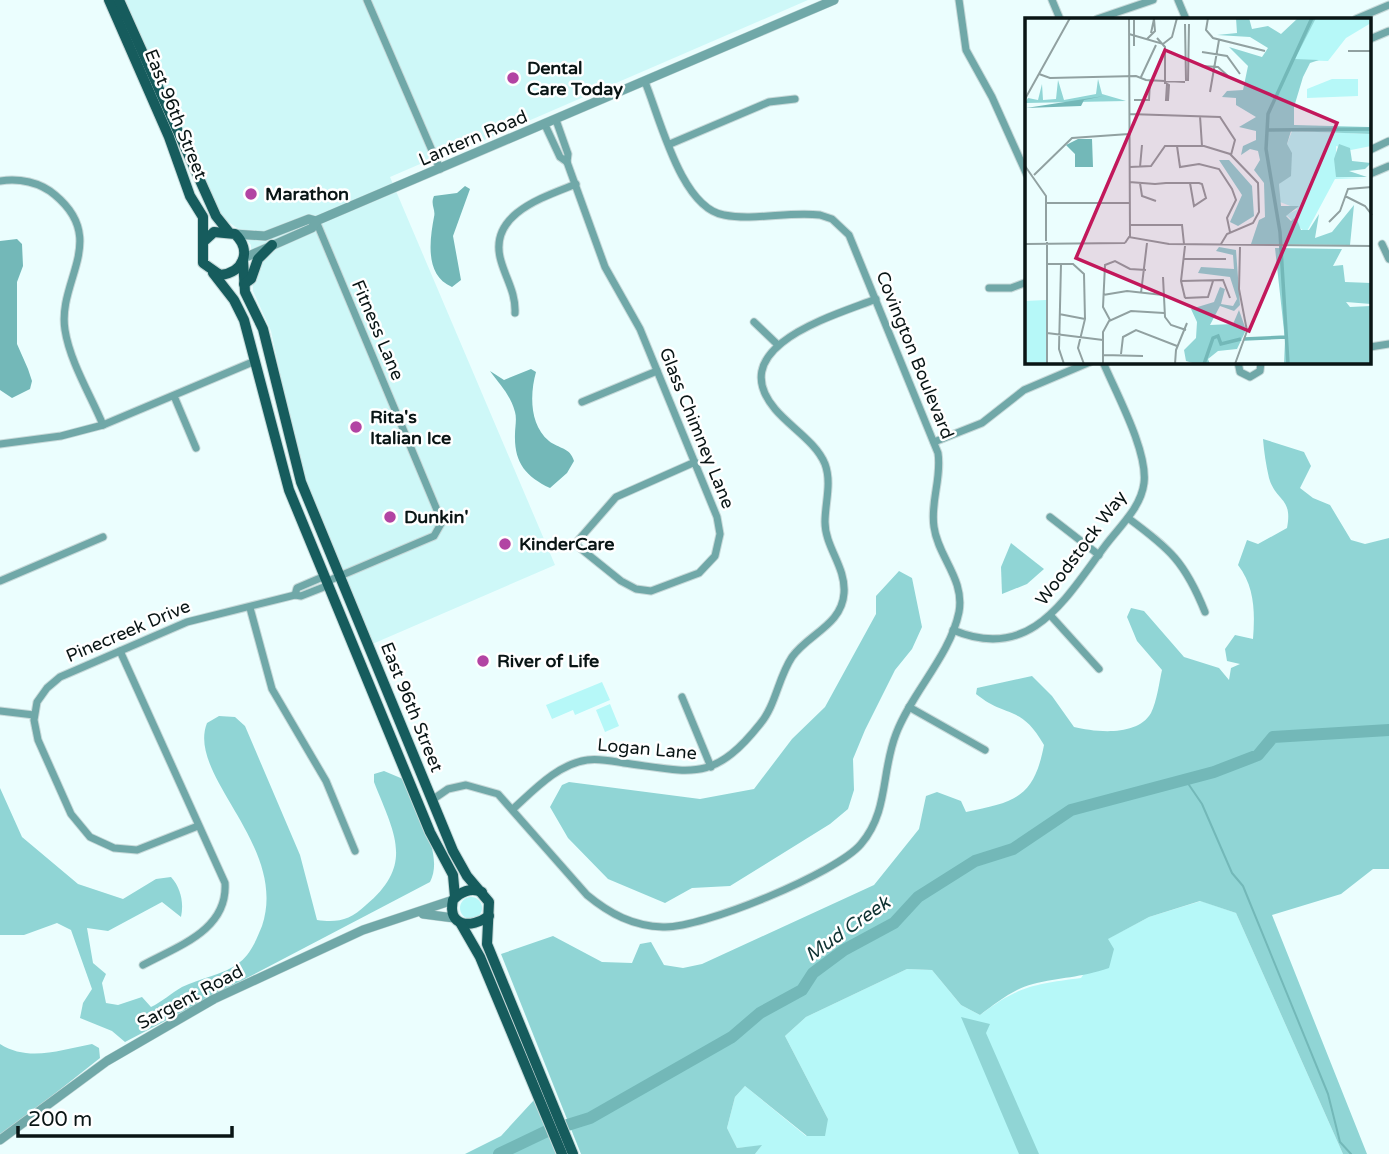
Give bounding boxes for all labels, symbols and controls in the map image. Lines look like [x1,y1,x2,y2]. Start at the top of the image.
inset map [1025,18,1372,364]
street label: East 96th Street [140,46,212,182]
place label: Dental Care Today [527,57,623,100]
marker: Dental Care Today [505,70,521,86]
street label: Lantern Road [415,105,531,171]
place label: Marathon [265,183,349,205]
marker: Marathon [243,186,259,202]
street label: Covington Boulevard [871,268,959,442]
street label: Fitness Lane [347,277,409,383]
street label: Glass Chimney Lane [655,344,739,512]
place label: Rita's Italian Ice [370,406,451,449]
marker: Rita's Italian Ice [348,419,364,435]
street label: Woodstock Way [1031,486,1132,610]
place label: Dunkin' [404,506,469,528]
marker: Dunkin' [382,509,398,525]
place label: KinderCare [519,533,614,555]
marker: KinderCare [497,536,513,552]
street label: Pinecreek Drive [62,595,194,667]
street label: East 96th Street [376,639,448,775]
place label: River of Life [497,650,599,672]
marker: River of Life [475,653,491,669]
street label: Logan Lane [596,734,698,764]
water label: Mud Creek [801,891,896,966]
street label: Sargent Road [133,960,247,1034]
scale bar [18,1094,231,1138]
text: 200 m [28,1107,92,1132]

